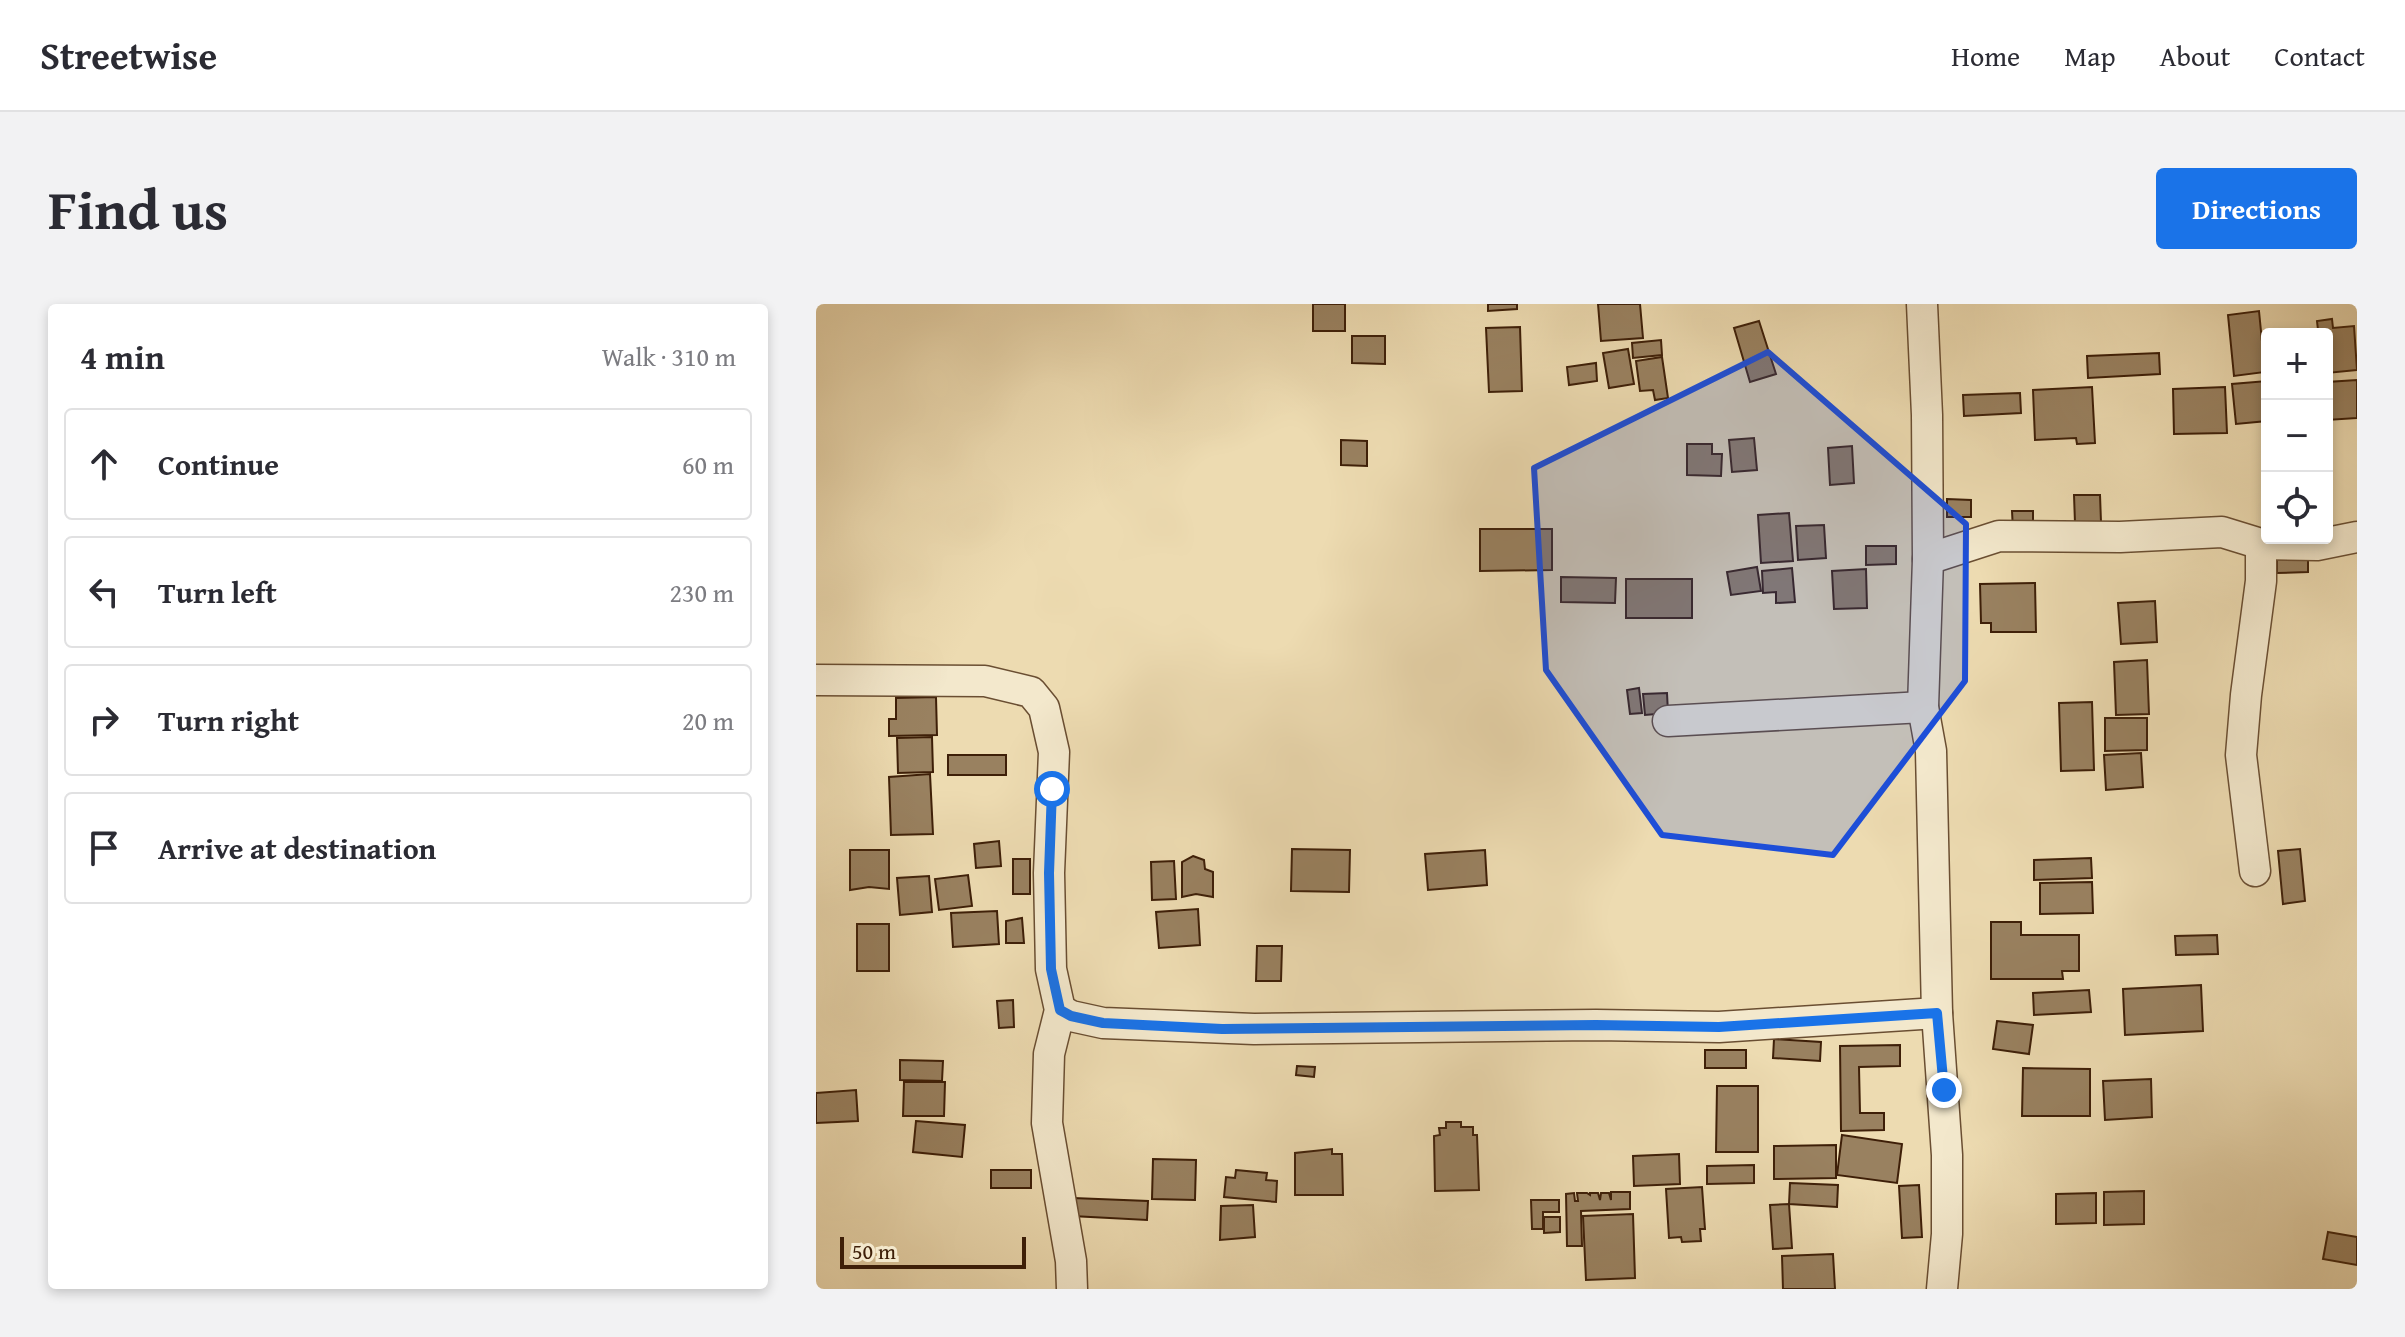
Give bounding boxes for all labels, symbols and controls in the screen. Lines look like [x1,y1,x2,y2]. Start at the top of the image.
text: Streetwise [40,27,217,83]
text: Home [1951,35,2020,76]
text: Map [2064,35,2116,76]
text: About [2160,35,2230,76]
text: Contact [2274,35,2365,76]
text: Find us [48,167,228,250]
button: Directions [2156,168,2357,249]
map controls [2261,328,2333,544]
button: + [2261,328,2333,400]
text: 4 min [80,332,165,381]
text: Walk · 310 m [602,337,736,376]
button: − [2261,400,2333,472]
icon: ahead [82,442,126,486]
text: Continue [158,442,279,486]
text: 60 m [682,445,734,484]
button: locate [2261,472,2333,544]
icon: left [82,570,126,614]
text: Turn left [158,570,277,614]
text: 230 m [669,573,734,612]
icon: right [82,698,126,742]
text: Turn right [158,698,299,742]
text: 20 m [682,701,734,740]
route start [1034,771,1070,807]
icon: arrive [82,826,126,870]
text: Arrive at destination [158,826,436,870]
route end [1926,1072,1962,1108]
scale bar [840,1233,1026,1269]
text: 50 m [852,1235,896,1267]

